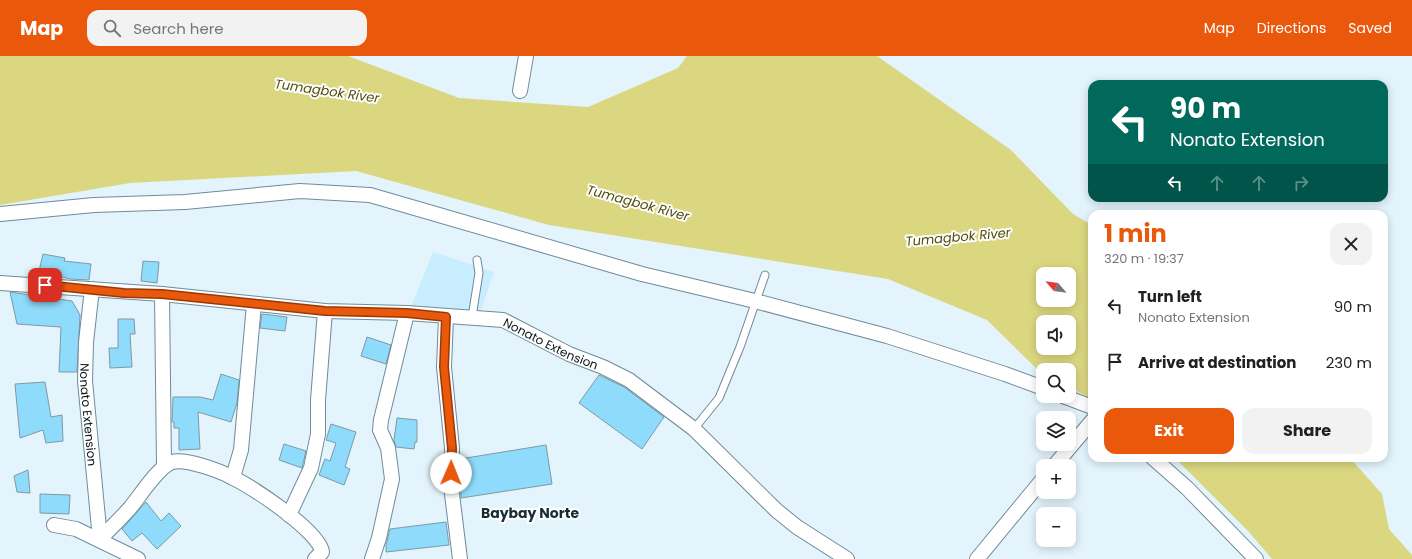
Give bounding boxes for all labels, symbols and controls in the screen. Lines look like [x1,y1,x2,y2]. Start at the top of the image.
search box [87,10,367,46]
text: Map [20,15,63,42]
icon: search [101,17,123,39]
text: Search here [133,18,224,39]
text: Map [1204,18,1235,38]
text: Directions [1257,18,1326,38]
text: Saved [1348,18,1392,38]
water label: Tumagbok River [274,74,382,108]
text: 90 m [1170,89,1241,128]
icon: left [1104,96,1156,148]
text: Nonato Extension [1170,127,1325,152]
icon: left [1164,172,1186,194]
icon: ahead [1206,172,1228,194]
icon: ahead [1248,172,1270,194]
icon: right [1290,172,1312,194]
water label: Tumagbok River [585,180,692,226]
text: 1 min [1104,217,1167,250]
water label: Tumagbok River [905,223,1012,251]
button: close [1330,223,1372,265]
text: 320 m · 19:37 [1104,249,1184,268]
north arrow [1036,267,1076,307]
map controls [1036,267,1076,547]
pin [28,268,62,302]
icon: arrive [34,274,56,296]
text: Turn left [1138,286,1202,307]
icon: left [1104,295,1126,317]
text: 90 m [1334,296,1372,317]
text: Nonato Extension [1138,308,1250,327]
street label: Nonato Extension [501,313,601,373]
button: sound [1036,315,1076,355]
icon: arrive [1104,351,1126,373]
text: Arrive at destination [1138,352,1296,373]
text: 230 m [1326,352,1372,373]
street label: Nonato Extension [76,363,102,467]
button: search [1036,363,1076,403]
button: Exit [1104,408,1234,454]
button: Share [1242,408,1372,454]
button: layers [1036,411,1076,451]
position arrow [430,452,472,494]
button: + [1036,459,1076,499]
district label: Baybay Norte [481,503,579,523]
button: − [1036,507,1076,547]

